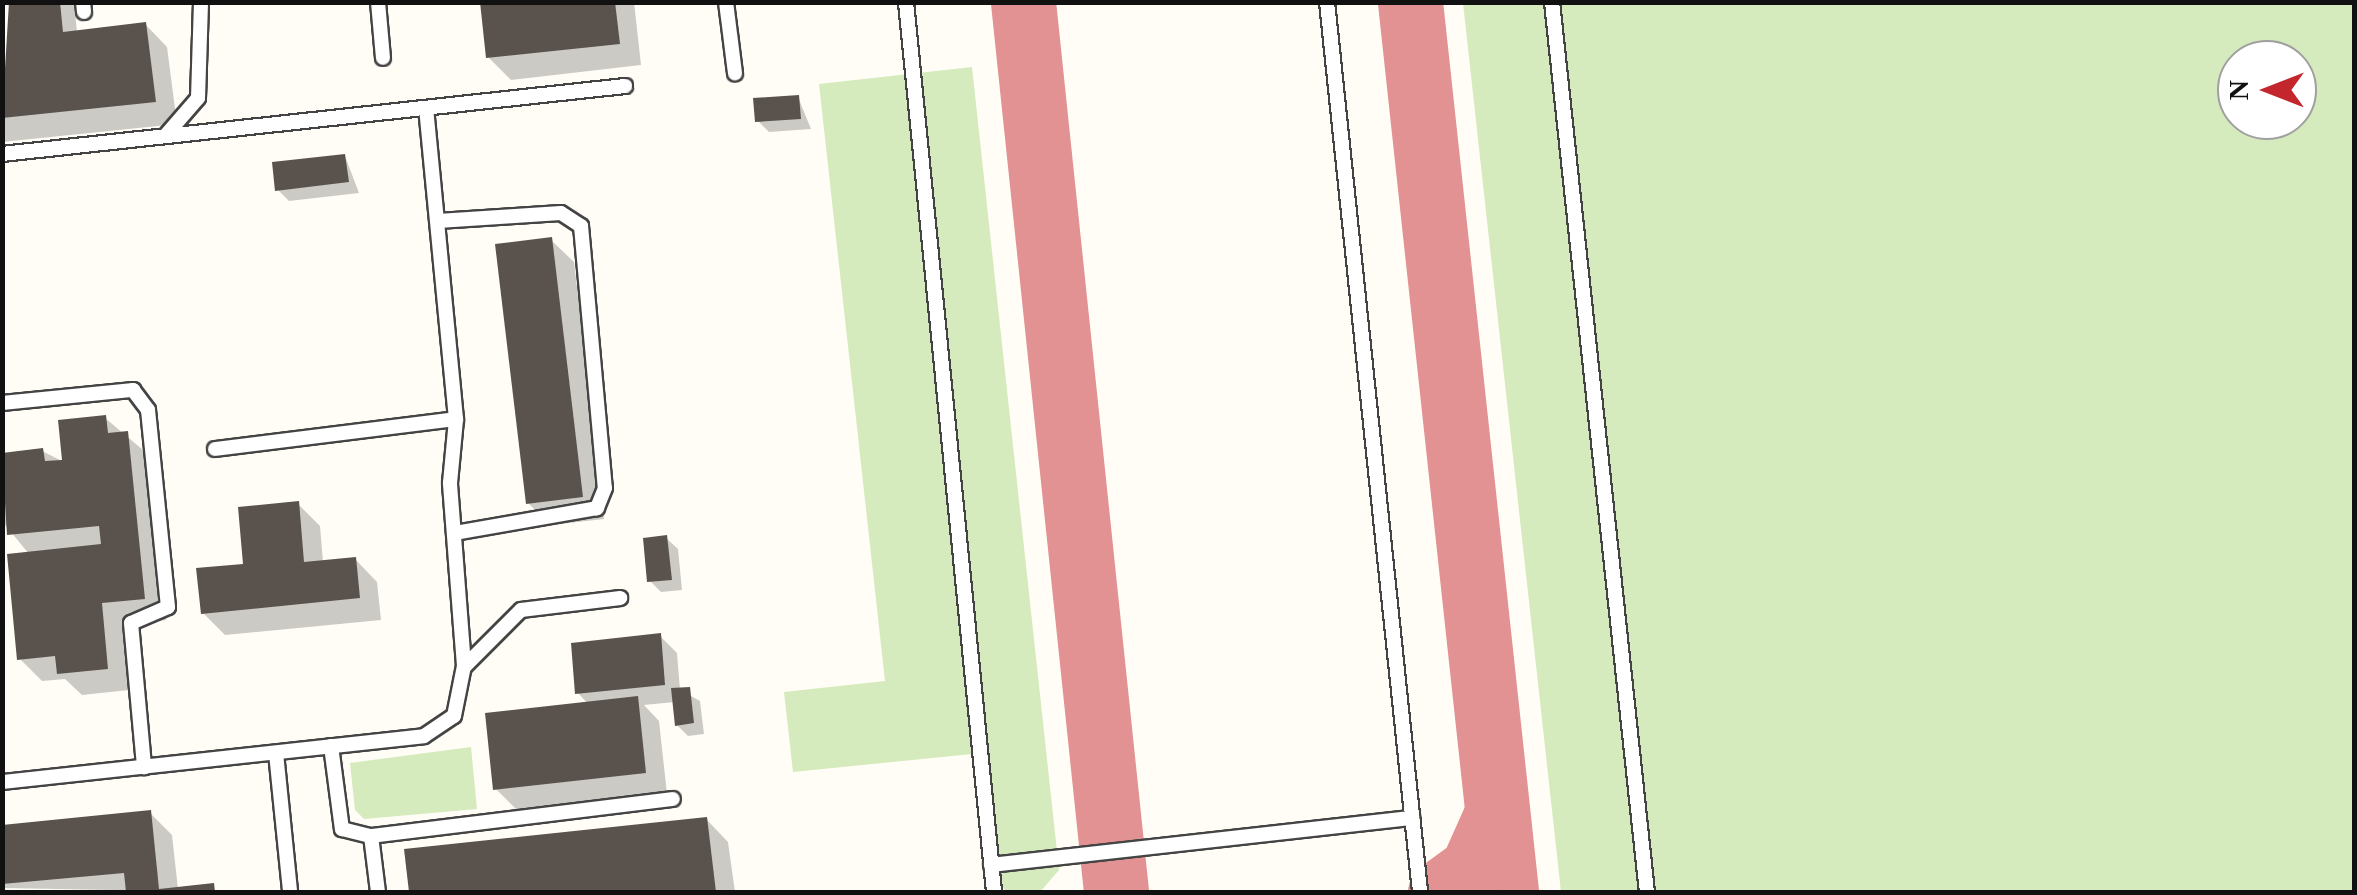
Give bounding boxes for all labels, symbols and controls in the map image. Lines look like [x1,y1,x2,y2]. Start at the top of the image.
north arrow [2217,40,2317,140]
text: N [2223,80,2254,100]

